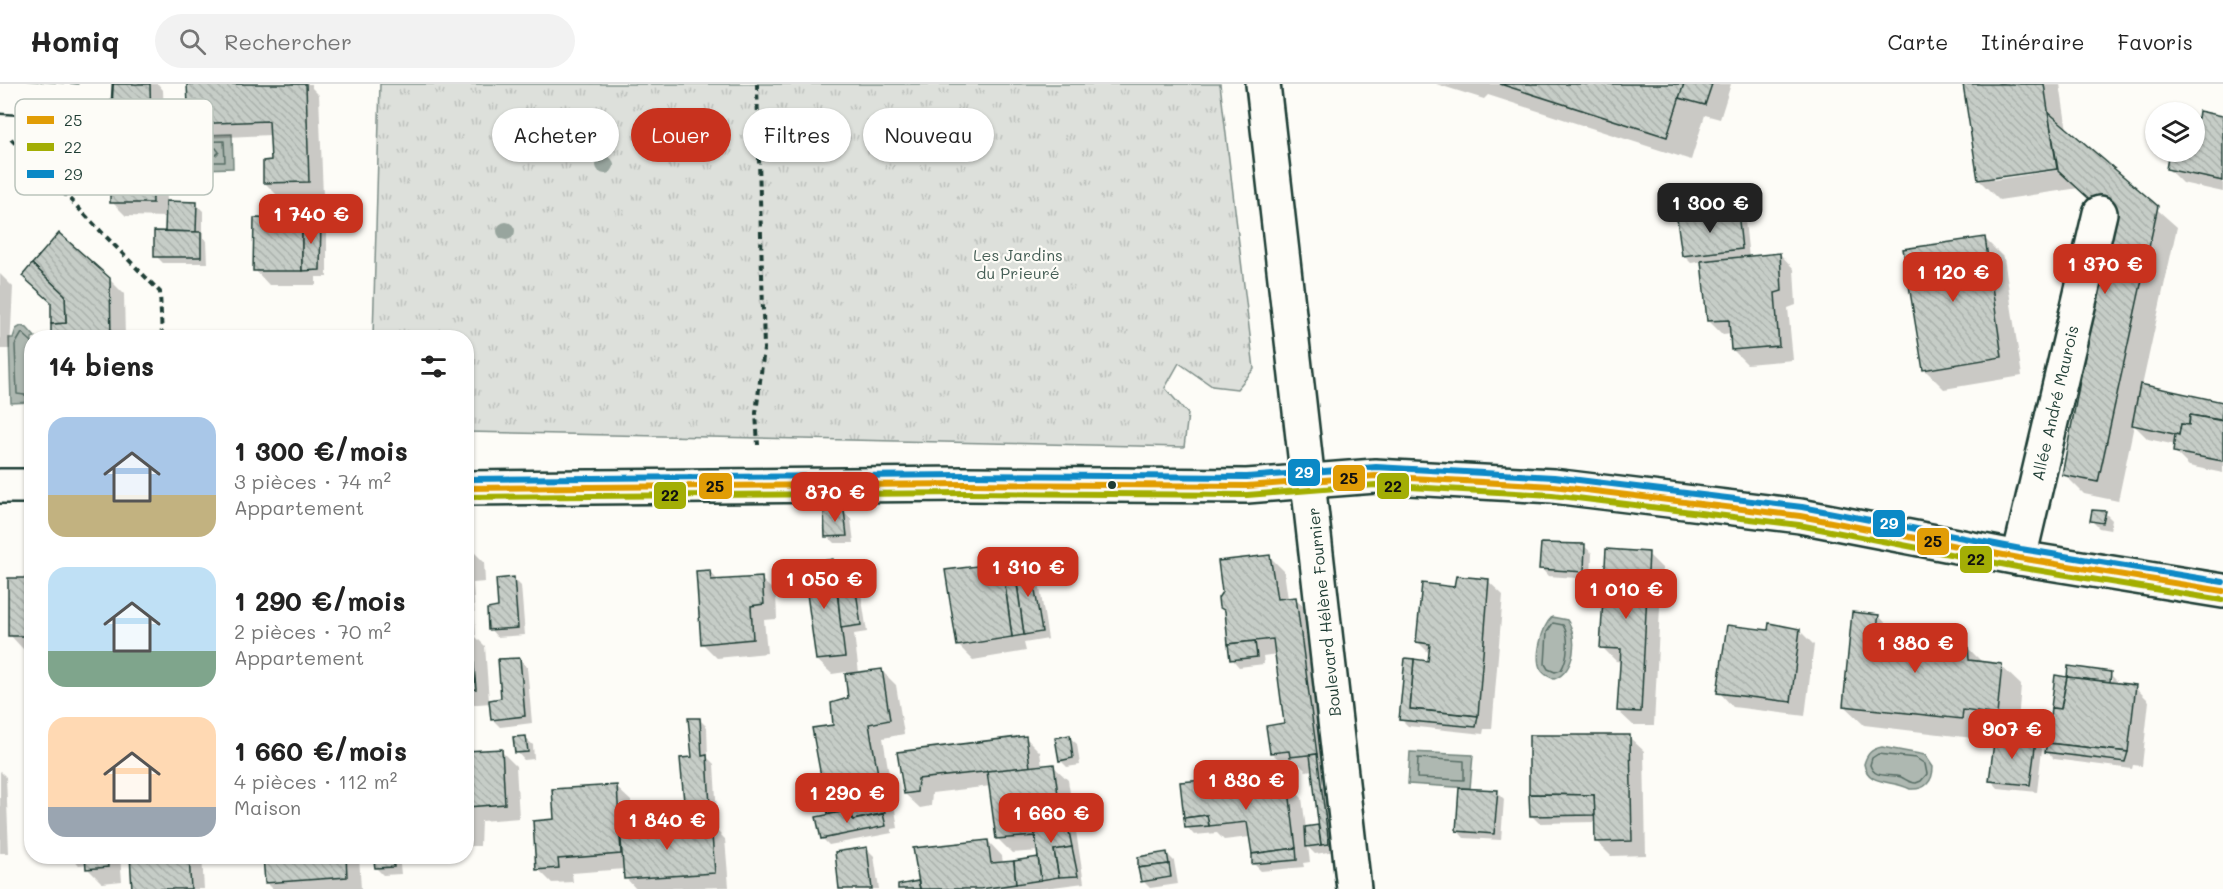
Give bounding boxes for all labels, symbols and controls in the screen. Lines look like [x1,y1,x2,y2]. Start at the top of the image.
search box [155,14,575,68]
text: Homiq [30,23,119,59]
icon: search [176,25,209,58]
text: Rechercher [224,27,352,56]
text: Carte [1887,28,1948,55]
text: Itinéraire [1981,28,2084,55]
text: Favoris [2117,28,2193,55]
legend [15,99,213,195]
map controls [2145,102,2205,162]
button: layers [2145,102,2205,162]
chip: Acheter [492,108,619,162]
chip: Louer [631,108,731,162]
chip: Filtres [743,108,851,162]
chip: Nouveau [863,108,994,162]
text: 25 [64,109,82,130]
text: 22 [64,136,82,157]
text: 29 [64,163,82,184]
pin: 1 300 € [1655,183,1765,234]
text: 1 300 € [1671,189,1749,215]
pin: 1 740 € [256,194,366,245]
text: 1 740 € [273,200,349,226]
park label: Les Jardins du Prieuré [973,244,1063,283]
pin: 1 370 € [2050,244,2160,295]
text: 1 370 € [2067,250,2143,276]
pin: 1 120 € [1898,252,2008,303]
text: 1 120 € [1917,258,1989,284]
street label: Allée André Maurois [2026,323,2083,483]
text: 14 biens [48,349,154,383]
icon: filters [417,350,450,383]
text: 1 300 €/mois [234,434,408,468]
icon: home [96,441,168,513]
line badge: 29 [1287,458,1321,487]
text: 29 [1295,461,1314,482]
line badge: 25 [1332,464,1366,492]
text: 25 [1340,467,1358,488]
text: 3 pièces · 74 m² [234,468,391,494]
line badge: 25 [698,472,733,500]
pin: 870 € [793,472,877,523]
line badge: 22 [1376,472,1410,500]
text: 25 [706,475,724,496]
text: 22 [1384,475,1402,496]
text: 870 € [805,478,865,504]
unlabelled marker [1106,479,1118,491]
line badge: 22 [653,481,687,510]
text: 22 [661,484,679,505]
text: Appartement [234,494,364,520]
street label: Boulevard Hélène Fournier [1302,507,1345,718]
line badge: 29 [1872,509,1906,538]
text: 29 [1880,512,1899,533]
line badge: 25 [1916,527,1950,556]
text: 25 [1924,530,1942,551]
line badge: 22 [1959,545,1993,574]
pin: 1 310 € [973,547,1083,598]
text: 22 [1967,548,1985,569]
text: 1 310 € [991,553,1065,579]
pin: 1 050 € [769,559,879,610]
text: 1 050 € [786,565,862,591]
pin: 1 010 € [1571,569,1681,620]
text: 1 010 € [1589,575,1663,601]
text: 1 290 €/mois [234,584,406,618]
icon: home [96,591,168,663]
text: 2 pièces · 70 m² [234,618,391,644]
pin: 1 380 € [1860,623,1970,674]
text: 1 380 € [1877,629,1953,655]
text: Appartement [234,644,364,670]
pin: 907 € [1970,709,2054,760]
text: 907 € [1982,715,2042,741]
text: 1 660 €/mois [234,734,407,768]
icon: home [96,741,168,813]
pin: 1 830 € [1191,760,1301,811]
text: 1 830 € [1208,766,1284,792]
text: 4 pièces · 112 m² [234,768,397,794]
pin: 1 290 € [792,773,902,824]
text: 1 290 € [809,779,885,805]
pin: 1 660 € [996,793,1106,844]
text: Maison [234,794,301,820]
text: 1 660 € [1013,799,1089,825]
pin: 1 840 € [612,800,722,851]
text: 1 840 € [628,806,706,832]

